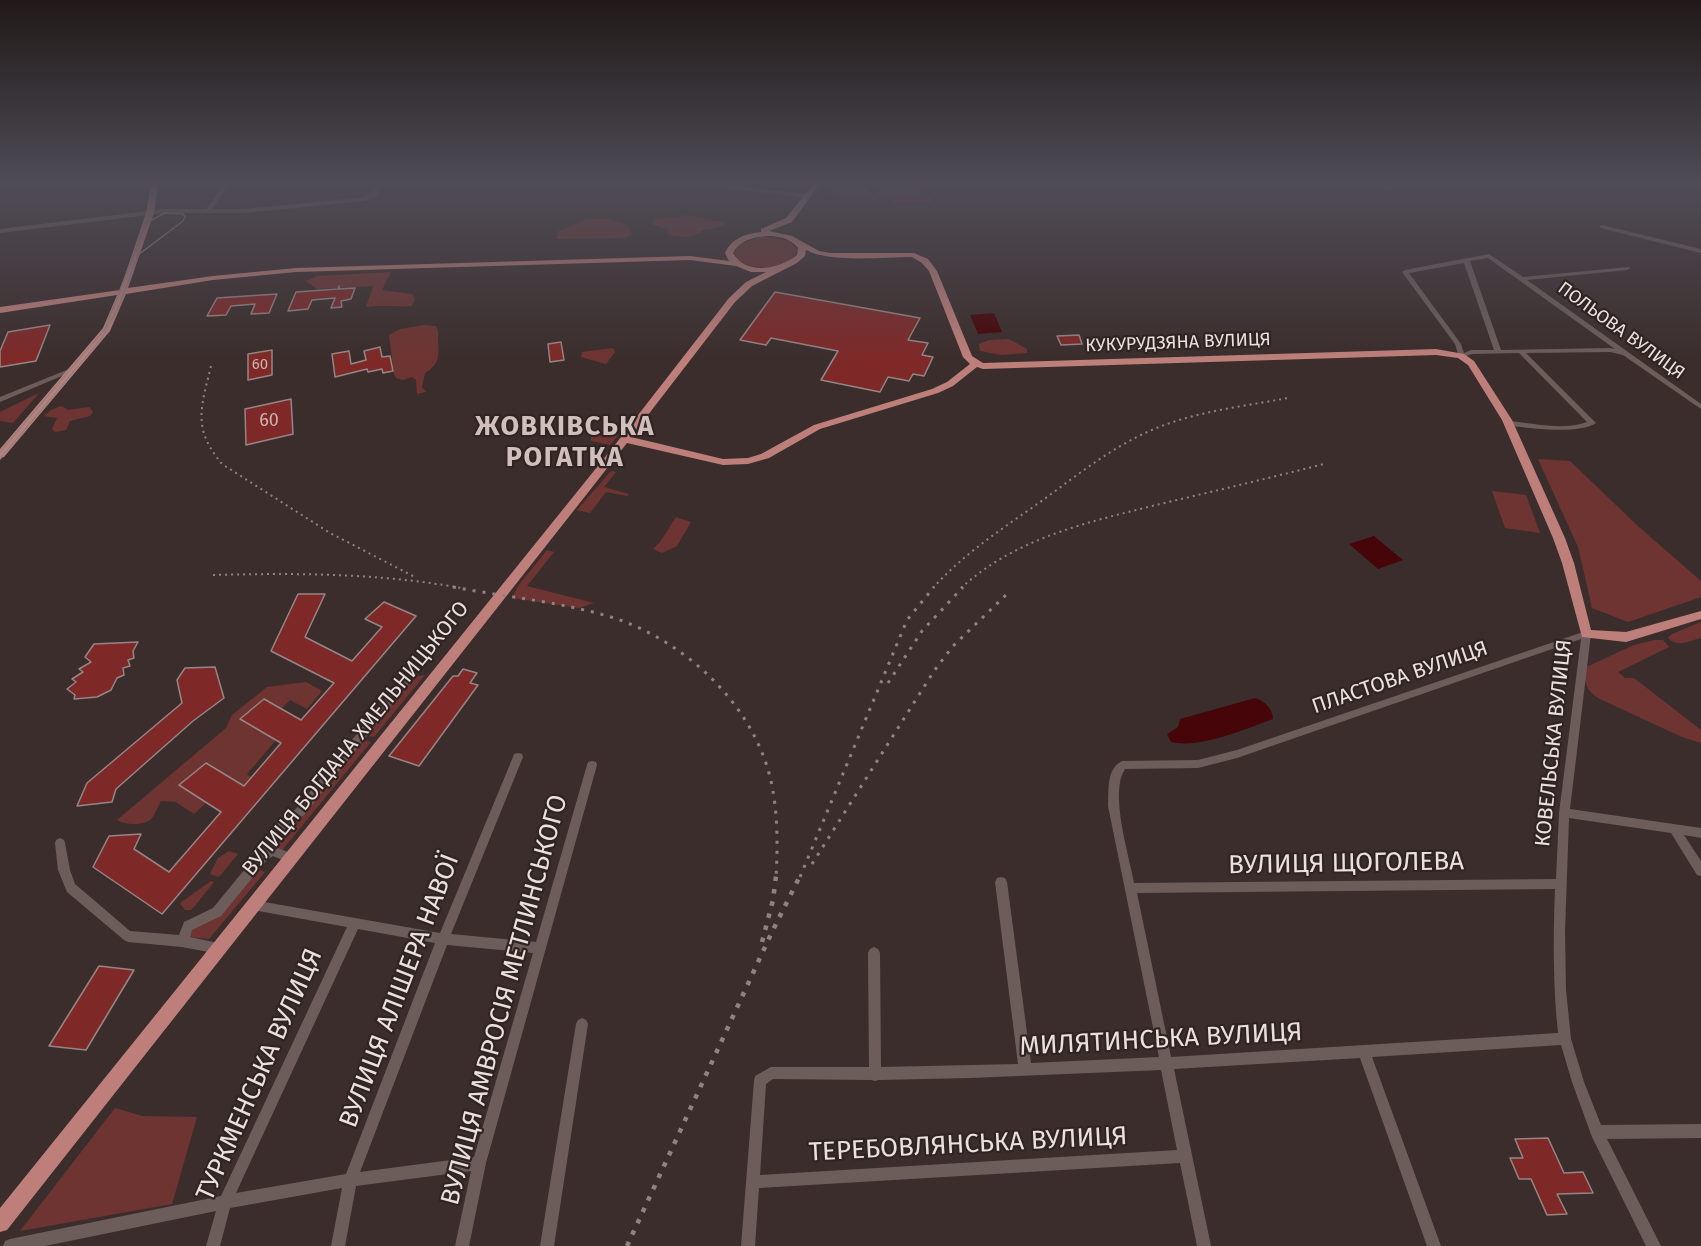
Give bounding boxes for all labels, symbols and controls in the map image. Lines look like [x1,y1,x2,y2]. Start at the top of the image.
street label: ПОЛЬОВА ВУЛИЦЯ [1553,278,1689,384]
street label: КУКУРУДЗЯНА ВУЛИЦЯ [1085,329,1271,357]
house number: 60 [252,356,268,374]
house number: 60 [259,410,279,432]
district label: ЖОВКІВСЬКА РОГАТКА [475,411,655,474]
street label: ВУЛИЦЯ БОГДАНА ХМЕЛЬНИЦЬКОГО [237,597,475,881]
street label: ПЛАСТОВА ВУЛИЦЯ [1309,636,1491,720]
street label: КОВЕЛЬСЬКА ВУЛИЦЯ [1531,638,1577,848]
street label: ВУЛИЦЯ АМВРОСІЯ МЕТЛИНСЬКОГО [435,791,575,1209]
street label: ВУЛИЦЯ ЩОГОЛЕВА [1228,846,1464,882]
street label: ВУЛИЦЯ АЛІШЕРА НАВОЇ [333,850,467,1132]
street label: ТУРКМЕНСЬКА ВУЛИЦЯ [190,944,330,1206]
street label: МИЛЯТИНСЬКА ВУЛИЦЯ [1019,1017,1303,1063]
street label: ТЕРЕБОВЛЯНСЬКА ВУЛИЦЯ [808,1121,1128,1169]

